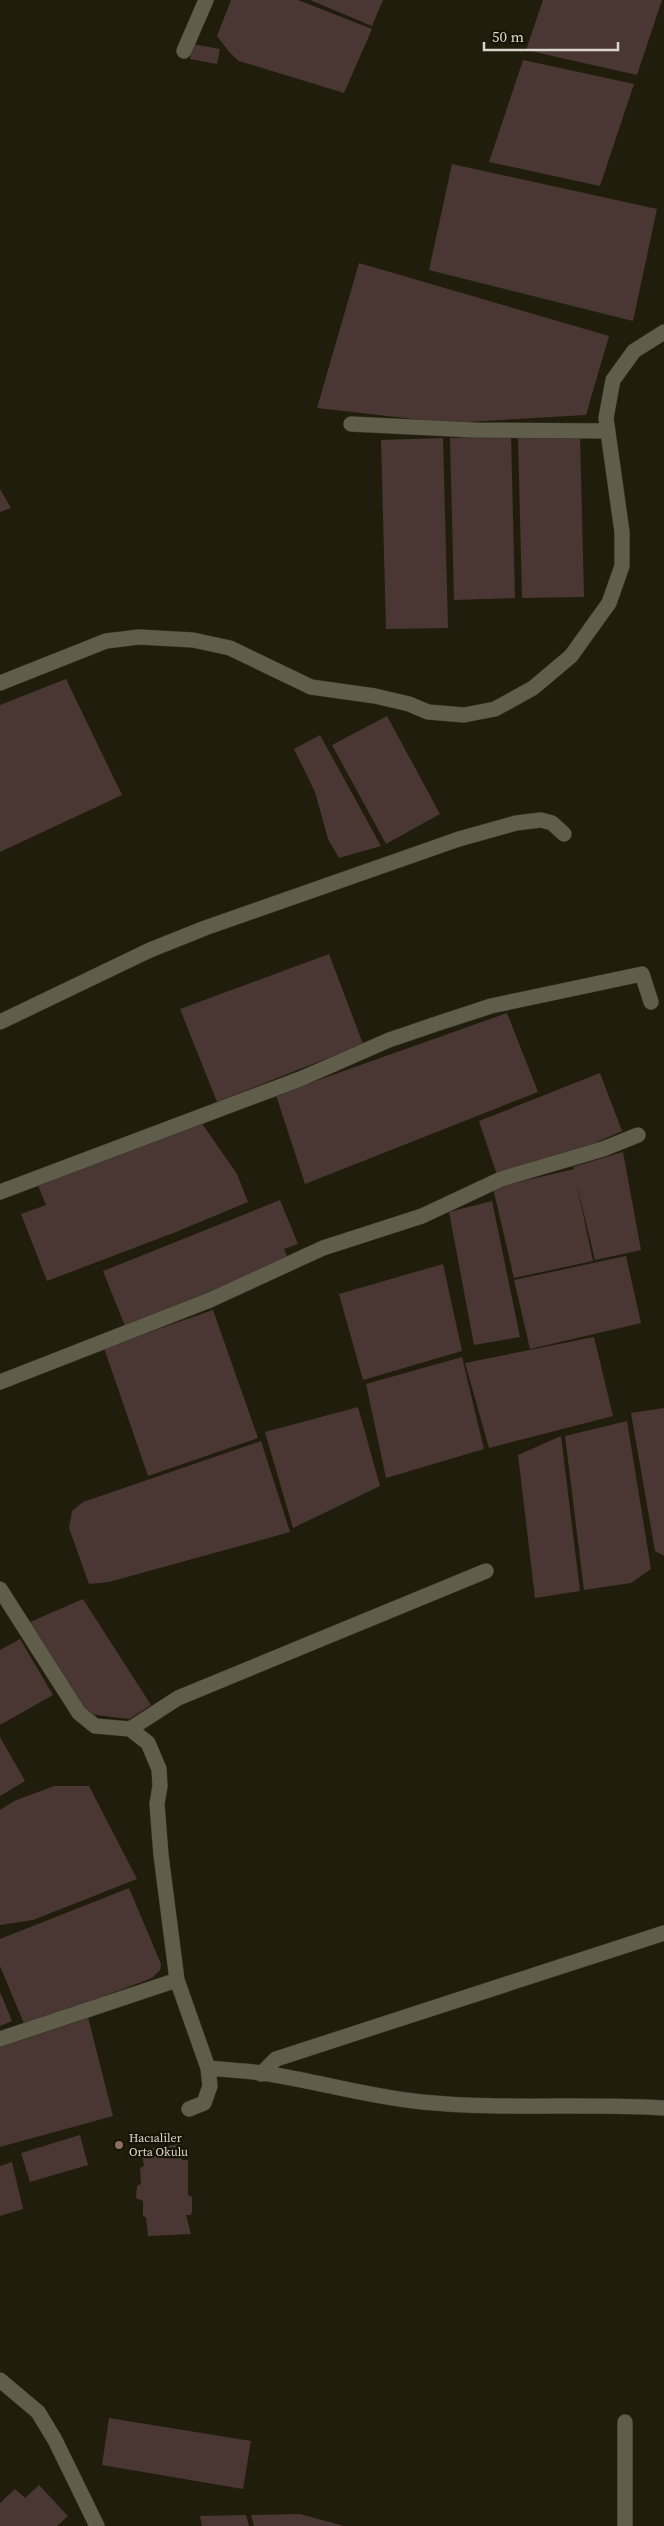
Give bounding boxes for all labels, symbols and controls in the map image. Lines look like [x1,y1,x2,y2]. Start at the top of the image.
scale bar [484,20,618,52]
text: 50 m [492,26,524,47]
place label: Hacıaliler Orta Okulu [129,2130,188,2160]
marker: Hacıaliler Orta Okulu [113,2139,125,2151]

